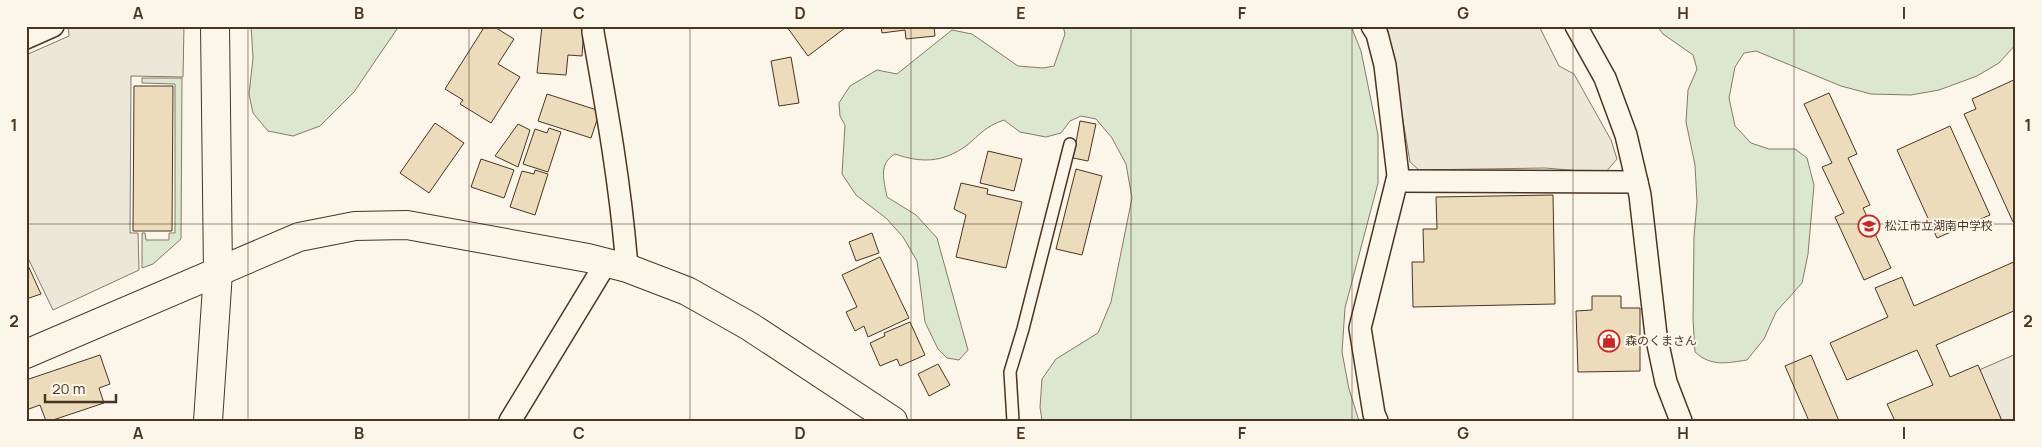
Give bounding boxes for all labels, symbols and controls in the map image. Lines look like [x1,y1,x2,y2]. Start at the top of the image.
text: A [133,2,144,24]
text: B [354,2,364,24]
text: C [573,2,585,24]
text: D [794,2,806,24]
text: E [1016,2,1026,24]
text: F [1238,2,1247,24]
text: G [1457,2,1469,24]
text: H [1677,2,1689,24]
text: I [1902,2,1906,24]
text: 1 [10,114,18,136]
text: 1 [2024,114,2032,136]
school or university icon: 松江市立湖南中学校 [1857,214,1881,238]
place label: 松江市立湖南中学校 [1885,217,1993,234]
text: 2 [9,310,19,332]
text: 2 [2023,310,2033,332]
shop icon: 森のくまさん [1597,329,1621,353]
place label: 森のくまさん [1625,332,1697,349]
scale bar [45,372,116,404]
text: 20 m [52,378,85,399]
text: A [133,422,144,444]
text: B [354,422,364,444]
text: C [573,422,585,444]
text: D [794,422,806,444]
text: E [1016,422,1026,444]
text: F [1238,422,1247,444]
text: G [1457,422,1469,444]
text: H [1677,422,1689,444]
text: I [1902,422,1906,444]

